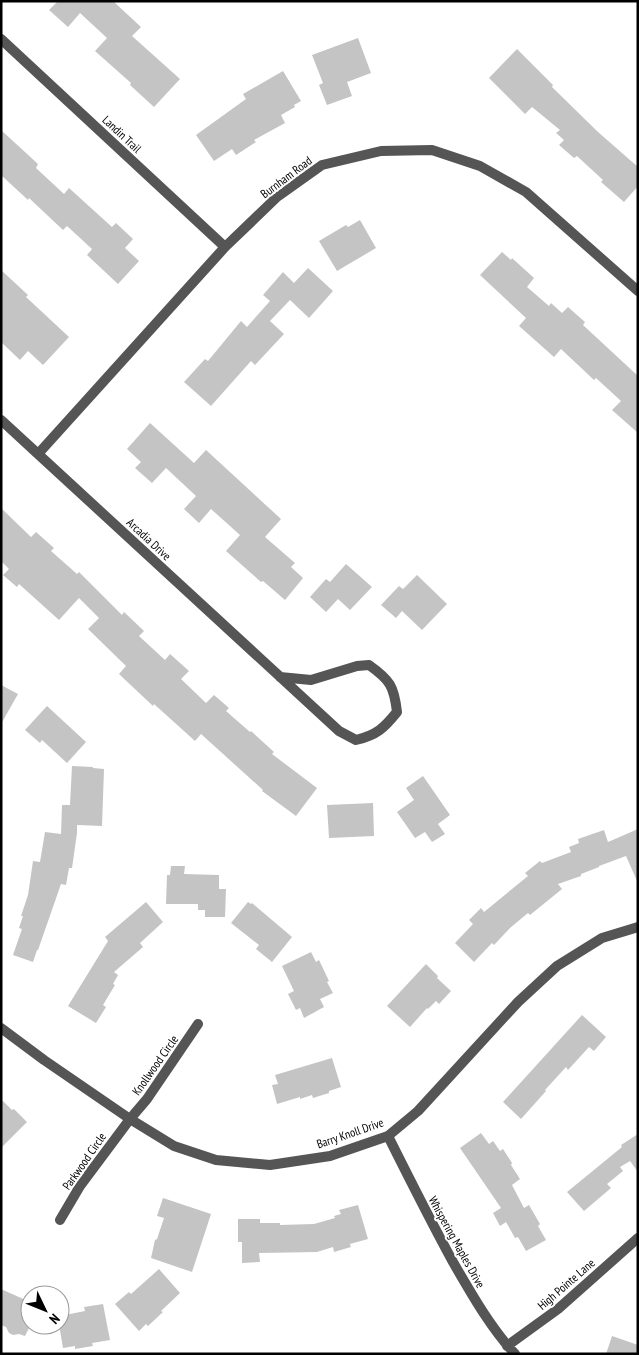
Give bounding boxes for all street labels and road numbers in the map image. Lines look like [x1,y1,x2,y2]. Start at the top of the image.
street label: Landin Trail [99,112,145,156]
street label: Burnham Road [257,153,315,201]
street label: Arcadia Drive [124,515,174,563]
street label: Knollwood Circle [129,1032,181,1098]
street label: Barry Knoll Drive [315,1115,385,1151]
street label: Parkwood Circle [59,1129,109,1192]
street label: Whispering Maples Drive [425,1193,489,1291]
street label: High Pointe Lane [534,1255,598,1313]

